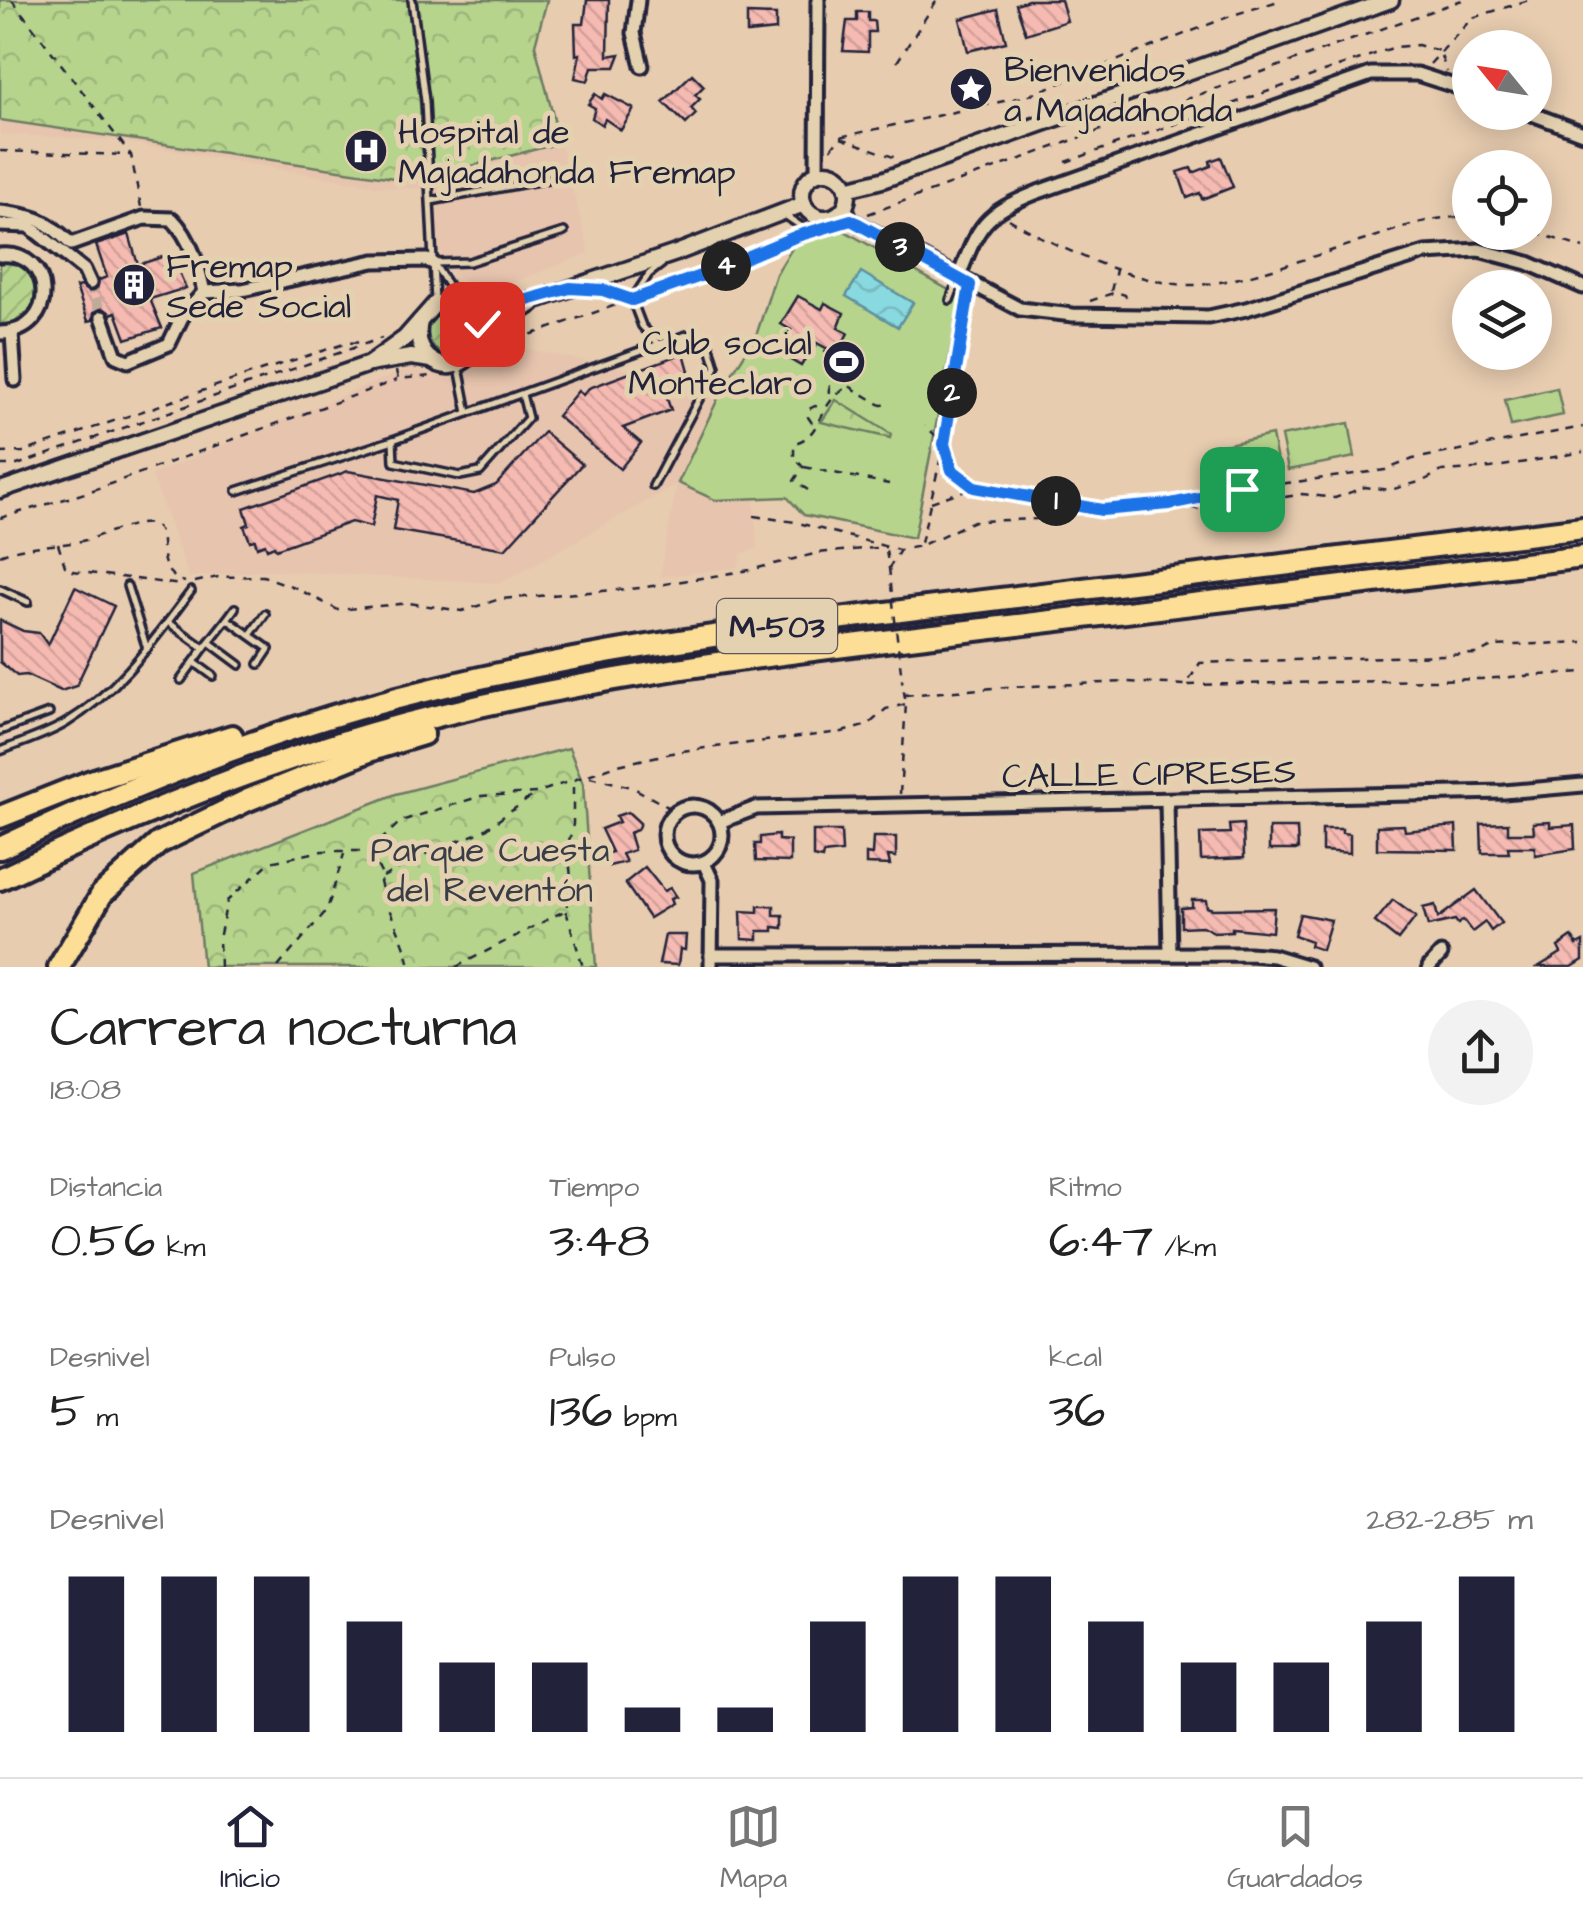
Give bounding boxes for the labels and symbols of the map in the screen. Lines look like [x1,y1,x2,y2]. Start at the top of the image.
north arrow [1452,30,1552,130]
place label: Bienvenidos a Majadahonda [1004,46,1233,135]
place icon: Bienvenidos a Majadahonda [948,66,994,112]
place label: Hospital de Majadahonda Fremap [398,108,736,197]
hospital icon: Hospital de Majadahonda Fremap [343,128,389,174]
pin: 3 [875,222,925,272]
pin: 4 [701,241,751,291]
place label: Fremap Sede Social [166,242,351,331]
building icon: Fremap Sede Social [111,262,157,308]
pin [440,282,525,367]
place label: Club social Monteclaro [628,319,812,408]
sports icon: Club social Monteclaro [821,339,867,385]
pin: 2 [927,368,977,418]
pin [1200,447,1285,532]
pin: 1 [1031,476,1081,526]
road number: M-503 [717,599,837,653]
street label: CALLE CIPRESES [1002,747,1297,802]
park label: Parque Cuesta del Reventón [370,826,610,915]

